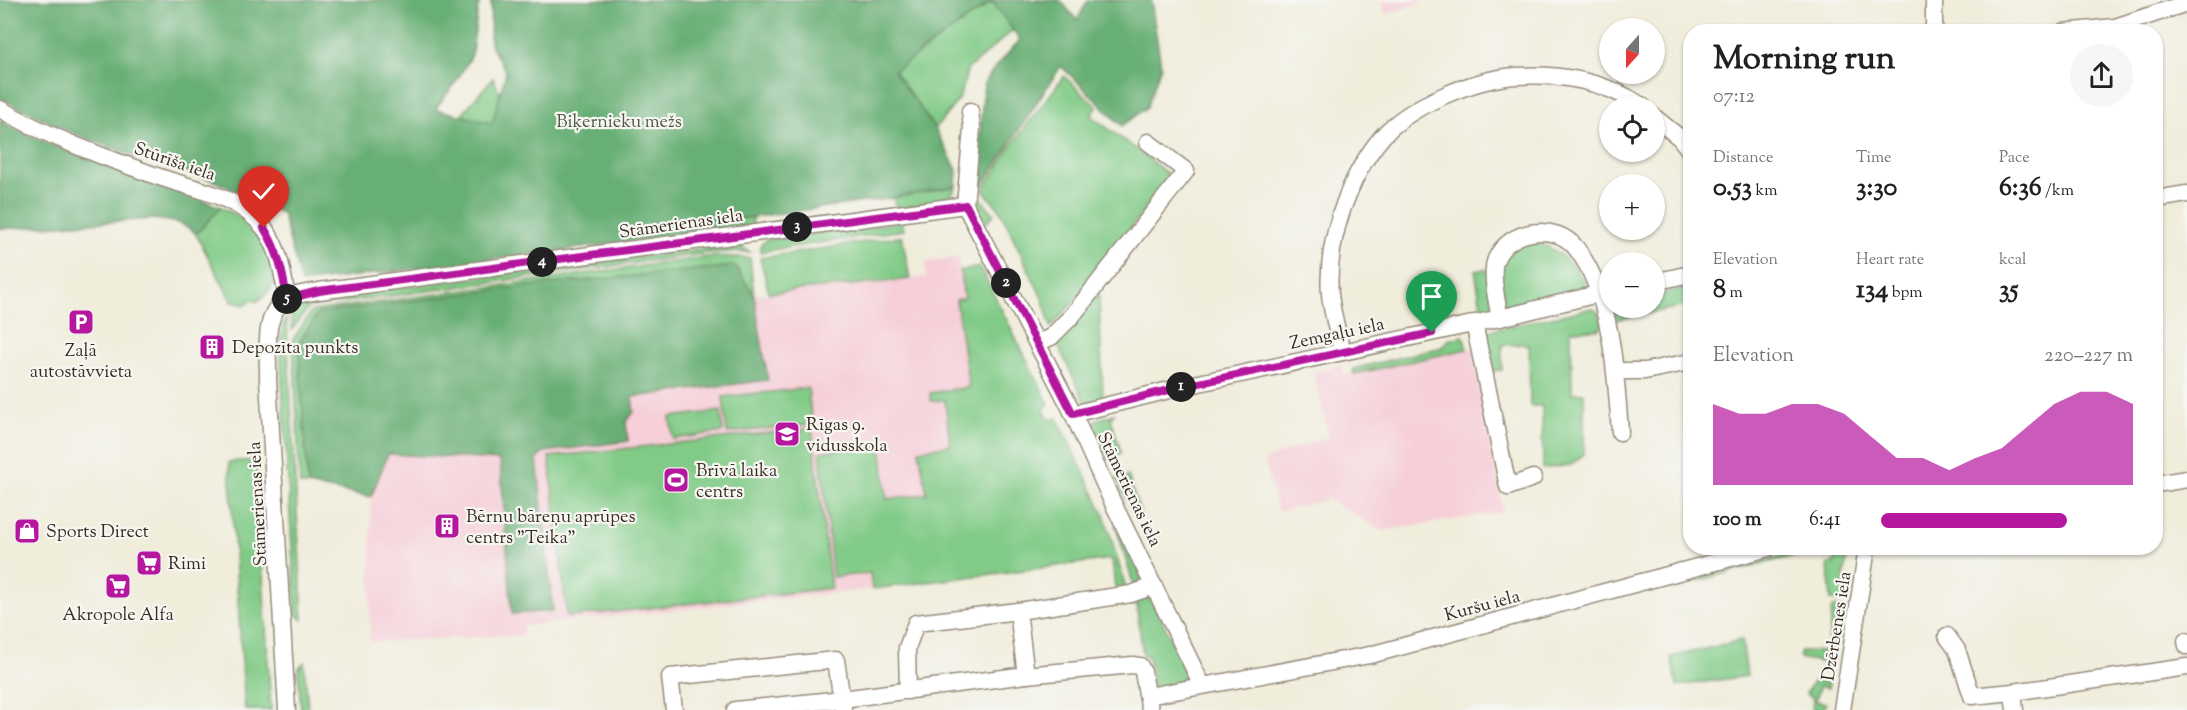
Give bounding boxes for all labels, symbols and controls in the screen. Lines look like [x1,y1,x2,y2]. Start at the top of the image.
north arrow [1599,18,1665,84]
map controls [1599,18,1665,318]
text: Morning run [1713,36,1895,84]
button: share [2070,44,2133,107]
text: 07:12 [1713,83,1755,112]
button: locate [1599,96,1665,162]
park label: Biķernieku mežs [556,110,682,136]
street label: Stūrīša iela [130,137,219,189]
text: Distance [1713,147,1773,170]
text: Time [1856,147,1892,170]
text: Pace [1999,147,2030,170]
pin [238,166,289,228]
text: 0.53 [1713,170,1752,207]
text: 3:30 [1856,170,1897,207]
text: 6:36 [1999,170,2042,207]
button: + [1599,174,1665,240]
icon: check [247,175,280,208]
text: km [1752,180,1777,203]
text: /km [2042,180,2074,203]
street label: Stāmerienas iela [618,203,745,247]
pin: 3 [782,212,812,242]
text: 3 [794,215,800,238]
pin: 4 [527,247,557,277]
text: Elevation [1713,249,1778,272]
text: Heart rate [1856,249,1924,272]
text: kcal [1999,249,2027,272]
text: 4 [538,250,546,273]
button: − [1599,252,1665,318]
pin: 2 [991,268,1021,298]
text: 2 [1002,271,1010,294]
pin [1406,271,1457,333]
text: 8 [1713,272,1726,309]
text: 134 [1856,272,1888,309]
text: 35 [1999,272,2018,309]
icon: arrive [1415,280,1448,313]
text: m [1726,282,1743,305]
text: bpm [1888,282,1923,305]
pin: 5 [272,284,302,314]
text: 5 [284,287,290,310]
parking icon: Zaļā autostāvvieta [66,307,96,337]
street label: Zemgaļu iela [1288,312,1387,358]
building icon: Depozīta punkts [197,332,227,362]
place label: Depozīta punkts [232,336,358,362]
place label: Zaļā autostāvvieta [30,339,132,386]
text: Elevation [1713,342,1794,371]
text: 220–227 m [2044,342,2133,371]
pin: 1 [1166,372,1196,402]
text: 1 [1178,375,1184,398]
place label: Rīgas 9. vidusskola [806,413,888,460]
school or university icon: Rīgas 9. vidusskola [772,419,802,449]
street label: Stāmerienas iela [1089,428,1167,552]
street label: Stāmerienas iela [243,441,275,567]
place label: Brīvā laika centrs [696,459,777,506]
sports icon: Brīvā laika centrs [661,465,691,495]
place label: Bērnu bāreņu aprūpes centrs "Teika" [466,505,636,552]
text: 100 m [1713,506,1762,535]
text: 6:41 [1809,506,1841,535]
building icon: Bērnu bāreņu aprūpes centrs "Teika" [432,511,462,541]
shop icon: Sports Direct [12,516,42,546]
place label: Sports Direct [46,520,149,546]
supermarket icon: Rimi [134,548,164,578]
place label: Rimi [168,552,206,578]
street label: Dzērbenes iela [1816,570,1859,683]
supermarket icon: Akropole Alfa [103,571,133,601]
street label: Kuršu iela [1442,584,1523,630]
place label: Akropole Alfa [62,603,174,629]

